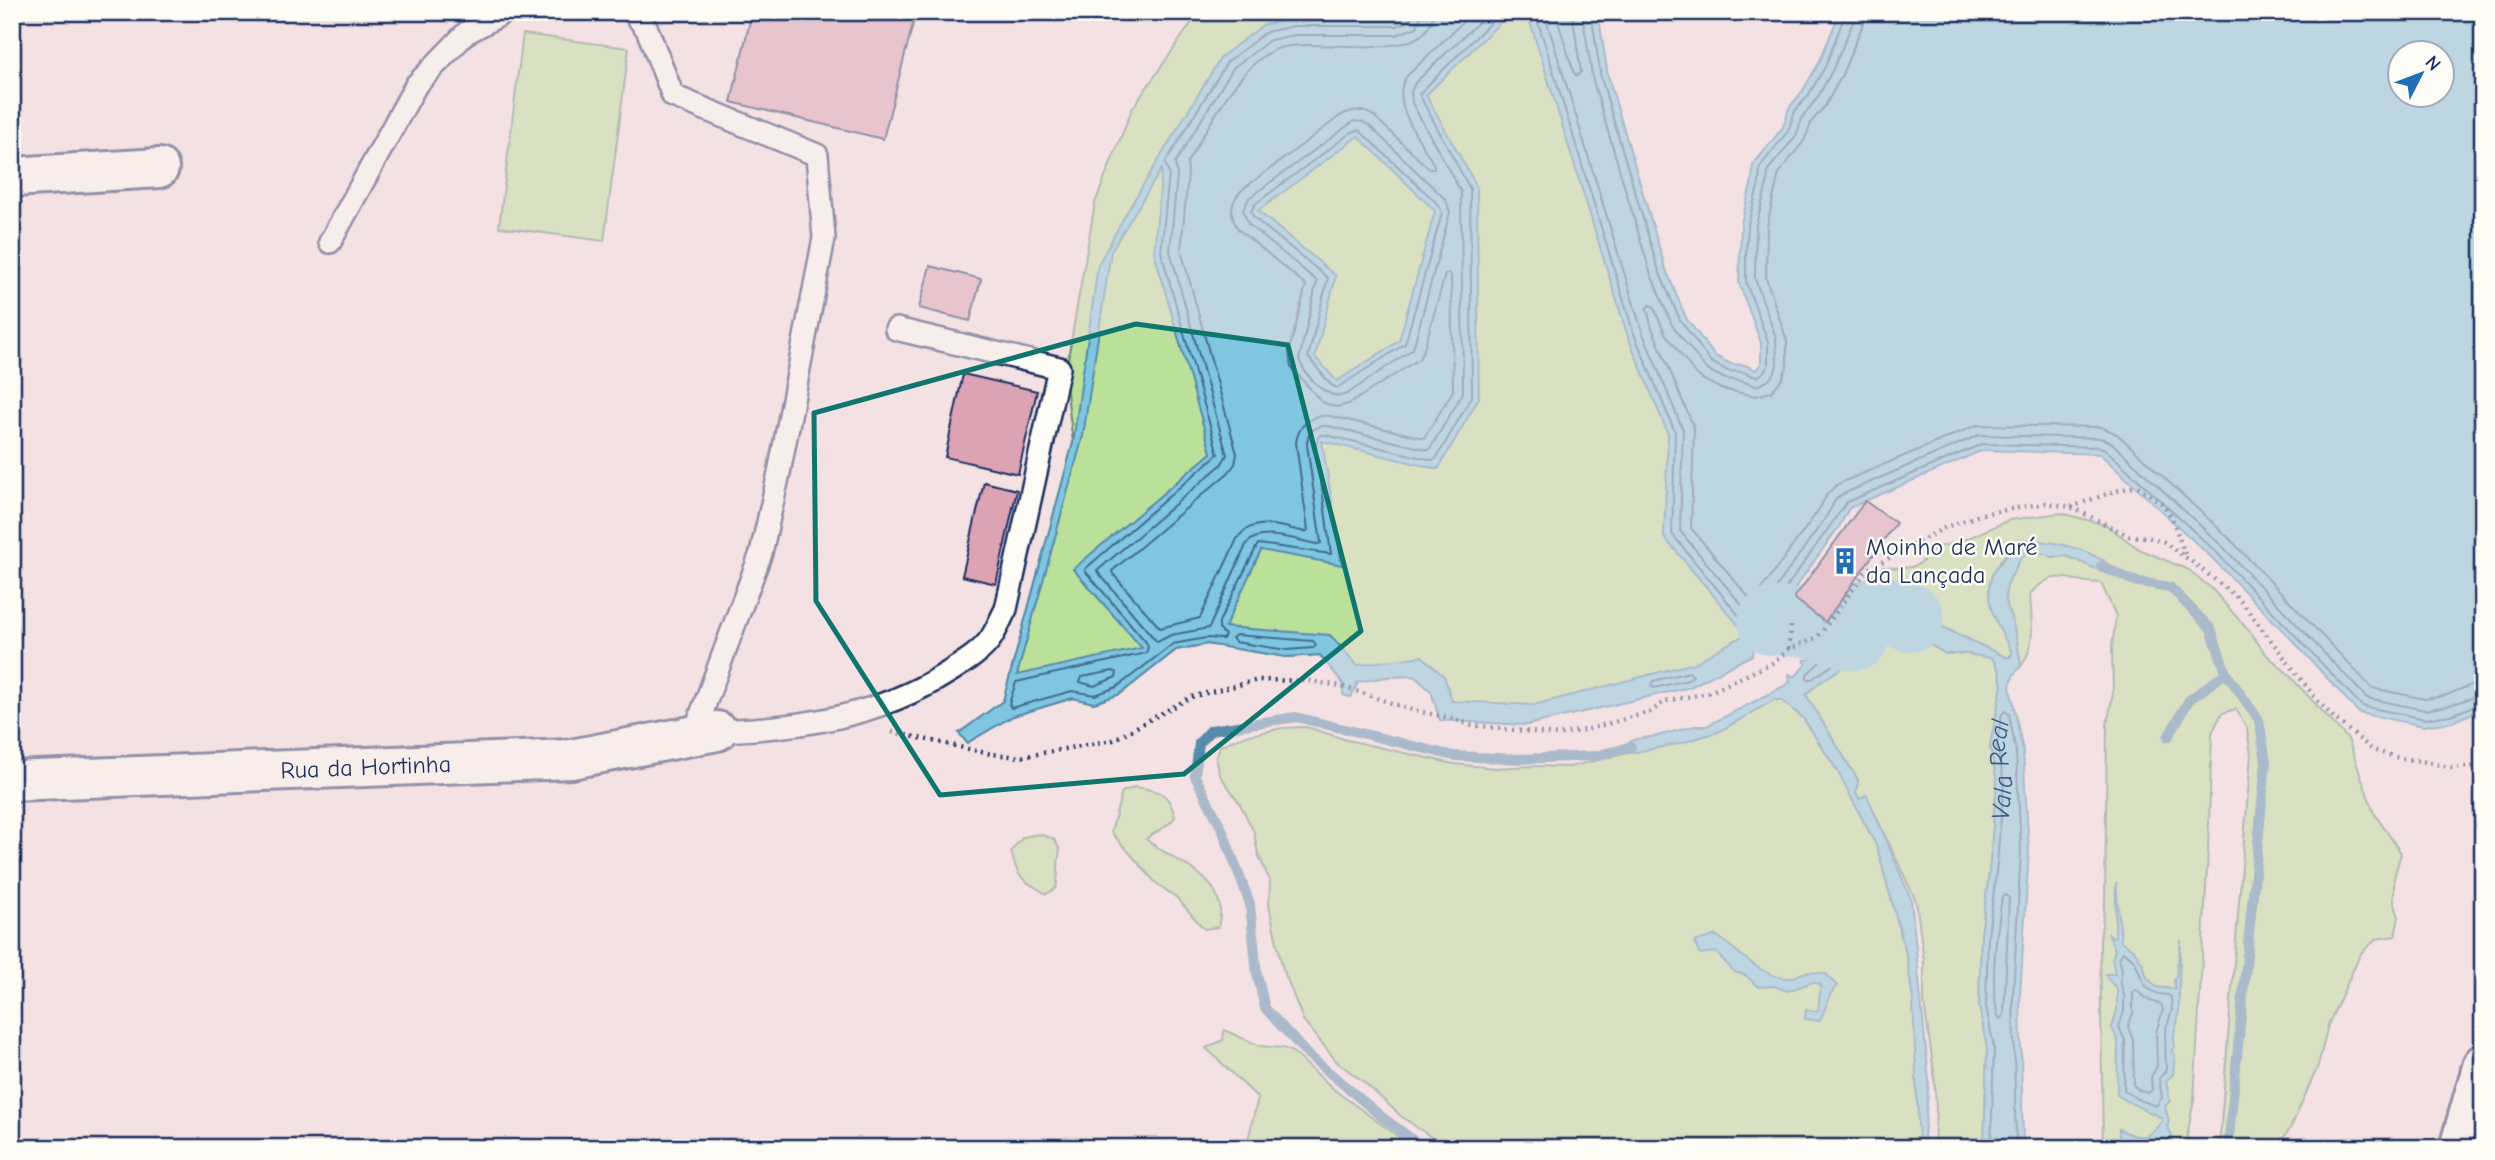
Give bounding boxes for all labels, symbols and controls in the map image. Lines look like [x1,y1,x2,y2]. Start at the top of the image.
north arrow [2386,38,2456,108]
text: N [2421,51,2445,75]
place label: Moinho de Maré da Lançada [1866,533,2037,589]
building icon: Moinho de Maré da Lançada [1830,546,1860,576]
water label: Vala Real [1981,717,2020,822]
street label: Rua da Hortinha [280,750,452,784]

